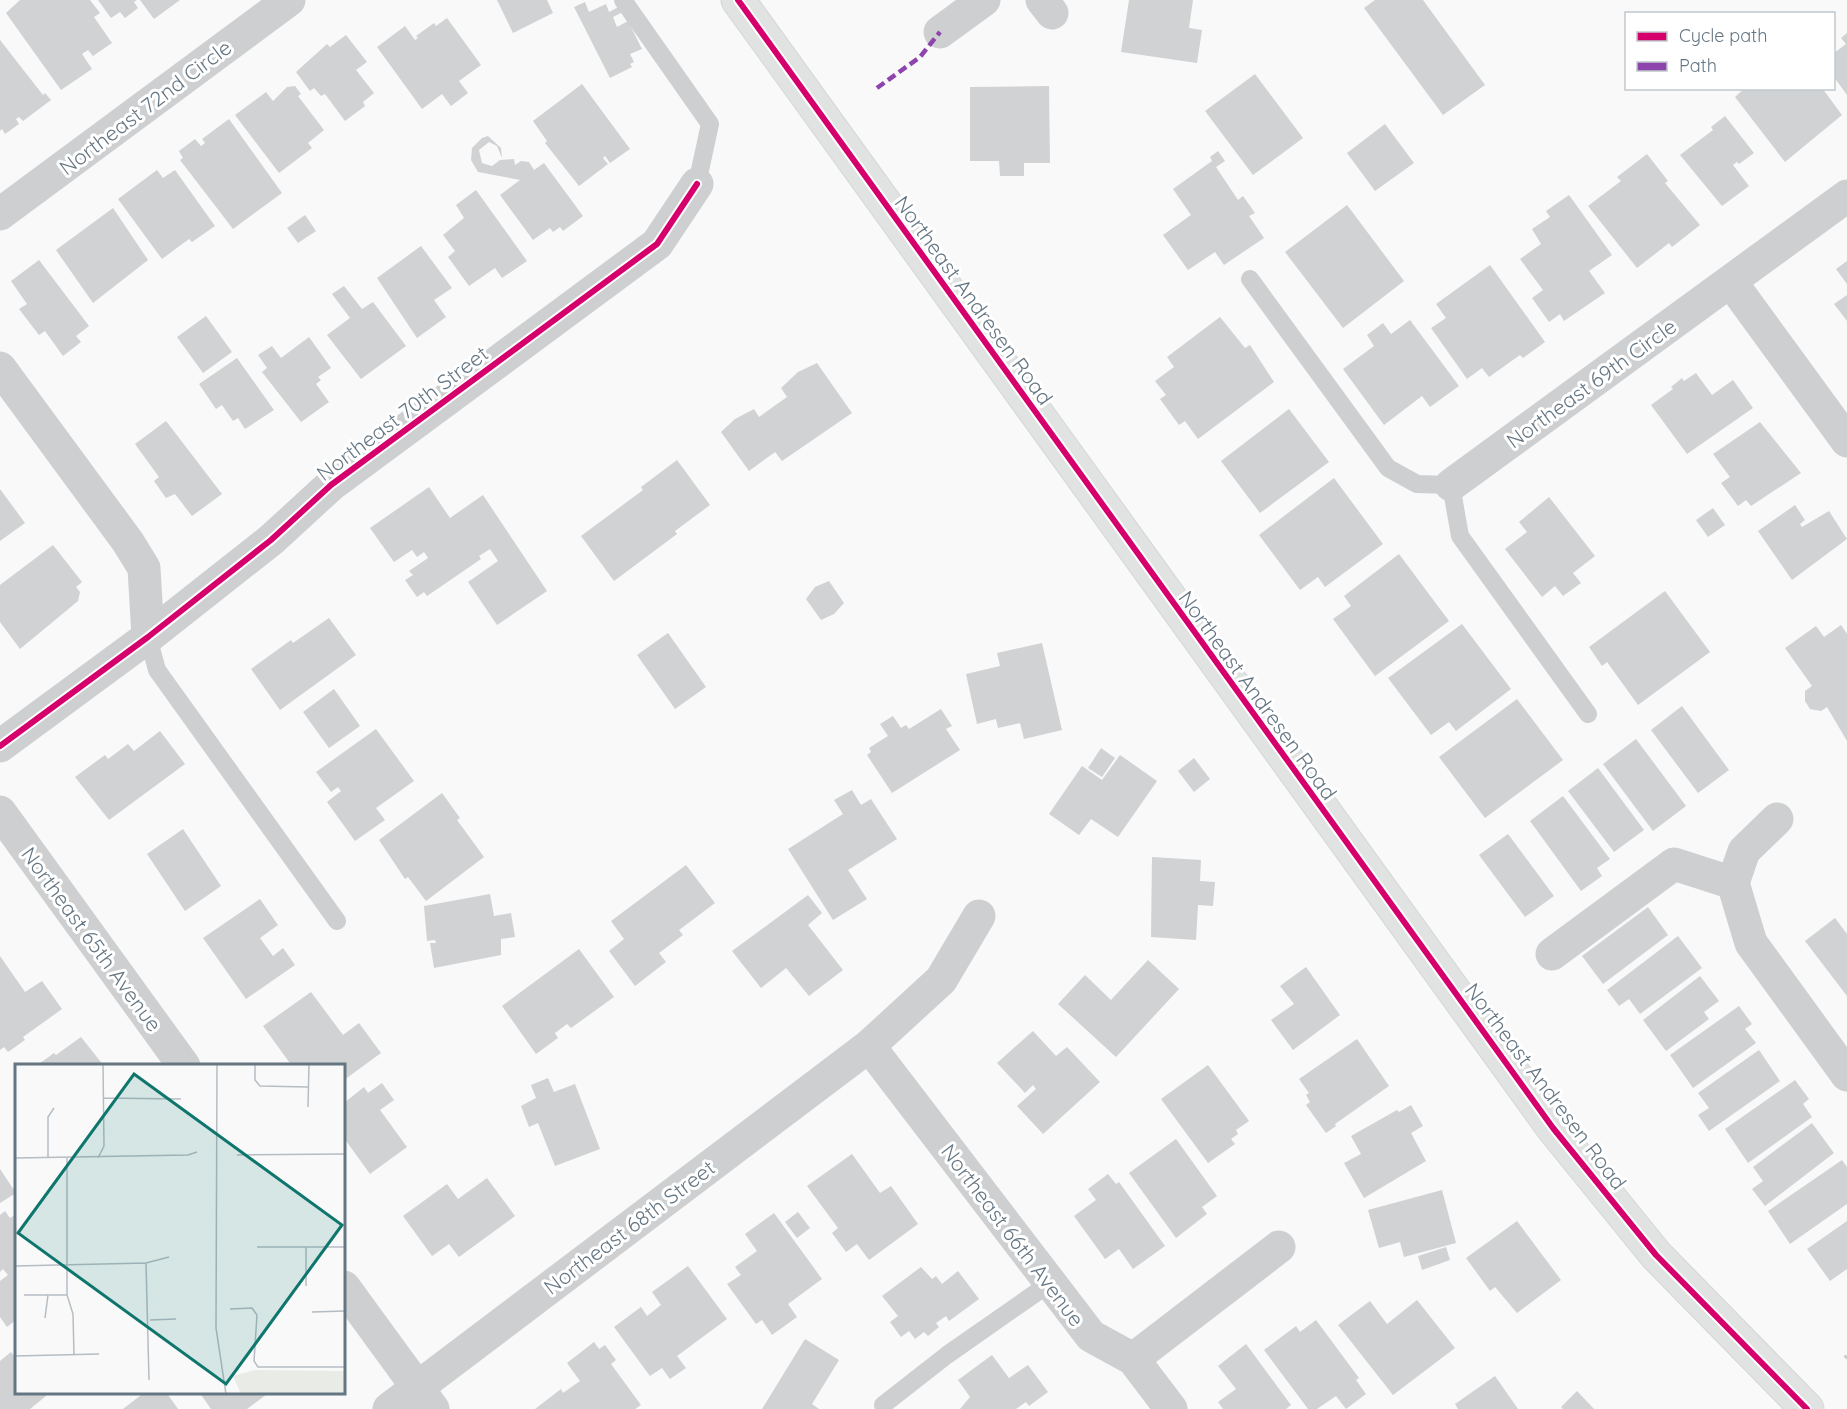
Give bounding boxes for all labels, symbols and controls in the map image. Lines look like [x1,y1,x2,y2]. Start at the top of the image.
legend [1625,12,1835,90]
text: Cycle path [1679,24,1767,47]
street label: Northeast 72nd Circle [54,34,236,180]
text: Path [1679,54,1717,77]
street label: Northeast Andresen Road [889,190,1059,410]
street label: Northeast 69th Circle [1501,313,1681,453]
street label: Northeast 70th Street [311,340,493,486]
street label: Northeast Andresen Road [1173,585,1343,805]
street label: Northeast 65th Avenue [16,842,168,1036]
street label: Northeast Andresen Road [1460,978,1632,1194]
inset map [15,1064,345,1394]
street label: Northeast 66th Avenue [936,1139,1090,1331]
street label: Northeast 68th Street [538,1154,720,1300]

